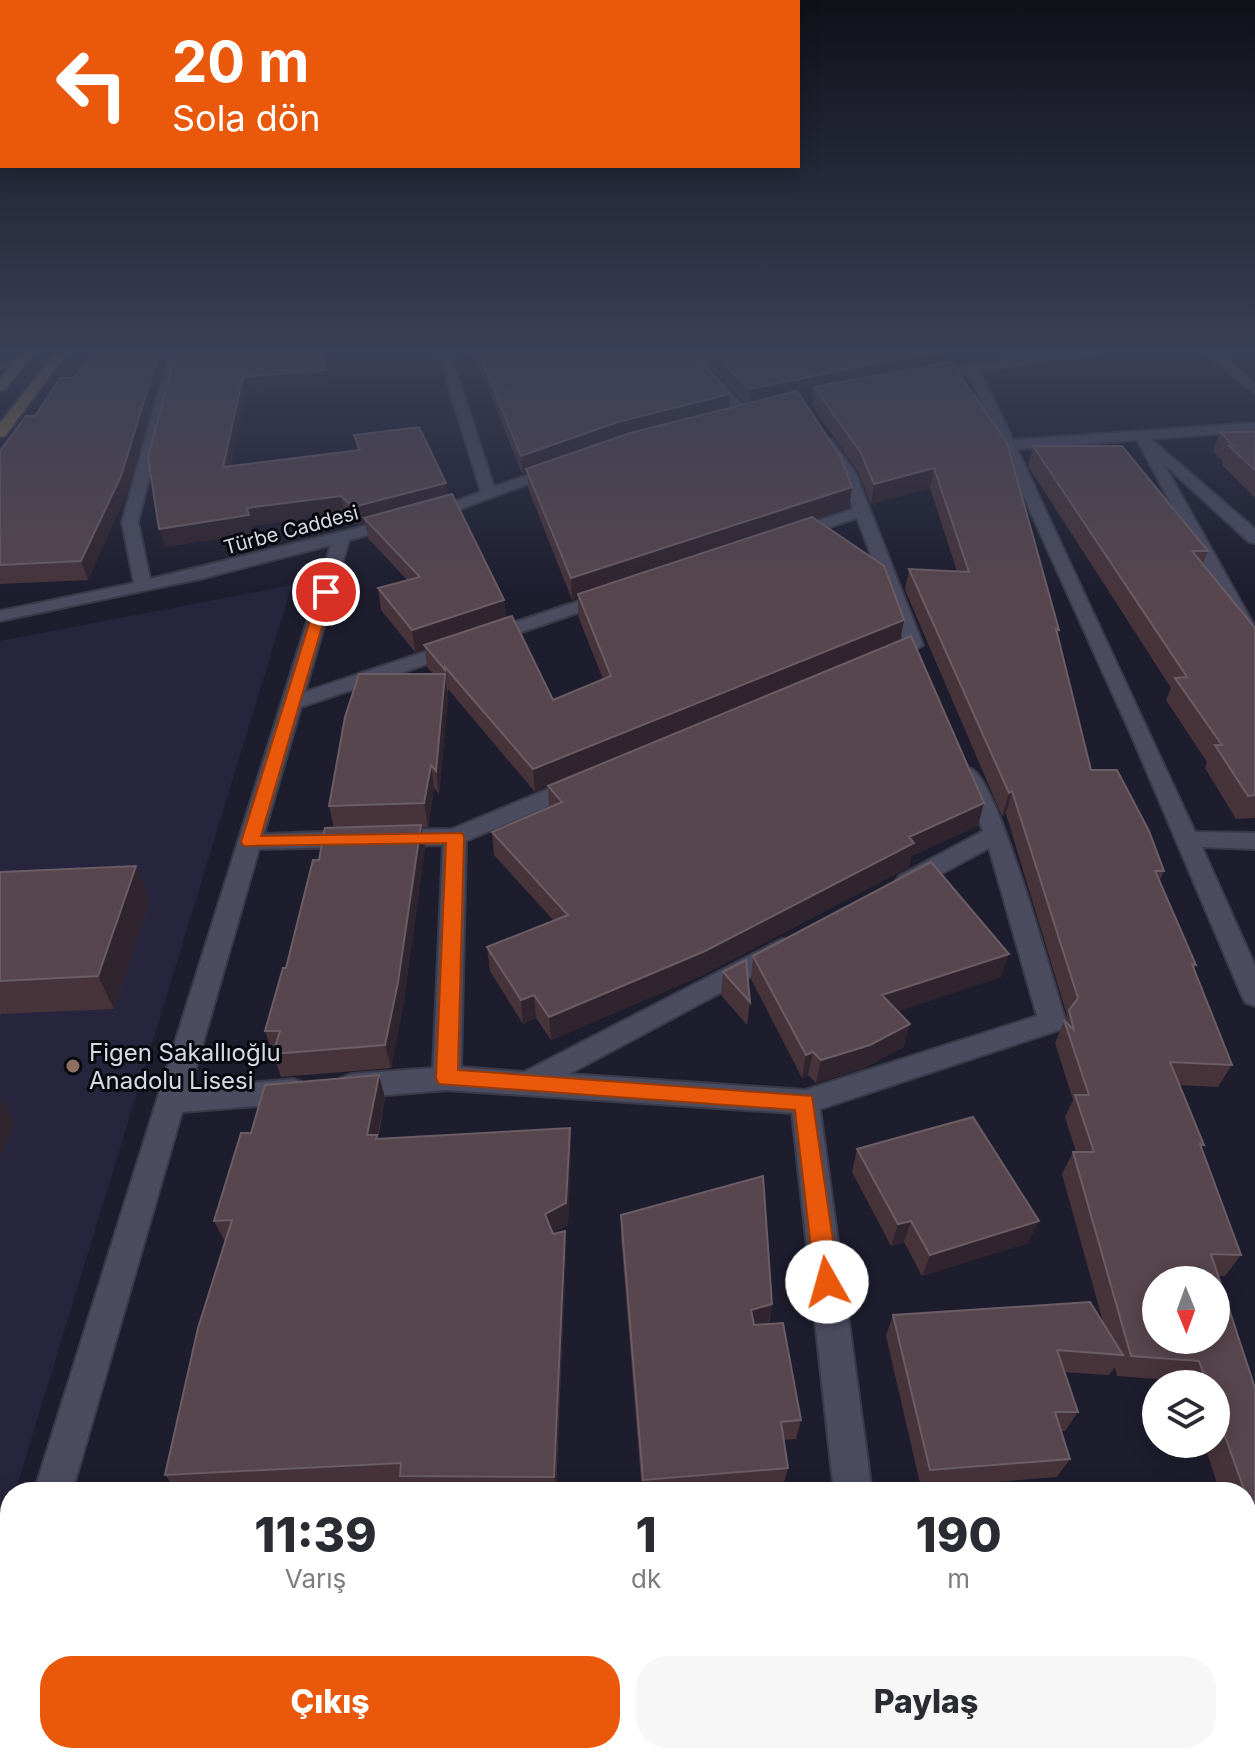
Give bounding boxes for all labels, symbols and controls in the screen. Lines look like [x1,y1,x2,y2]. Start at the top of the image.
text: 20 m [172,28,309,96]
icon: left [40,32,144,136]
text: Sola dön [172,96,321,140]
street label: Türbe Caddesi [221,500,361,560]
pin [292,558,360,626]
icon: arrive [304,570,348,614]
place label: Figen Sakallıoğlu Anadolu Lisesi [89,1038,281,1095]
marker: Figen Sakallıoğlu Anadolu Lisesi [64,1057,82,1075]
position arrow [785,1240,869,1324]
north arrow [1142,1266,1230,1354]
map controls [1142,1266,1230,1458]
button: layers [1142,1370,1230,1458]
text: 11:39 [254,1505,377,1564]
text: 1 [636,1505,657,1564]
text: 190 [916,1505,1002,1564]
text: Varış [285,1563,346,1594]
text: dk [631,1563,661,1594]
text: m [947,1563,970,1594]
button: Çıkış [40,1656,620,1748]
button: Paylaş [636,1656,1216,1748]

